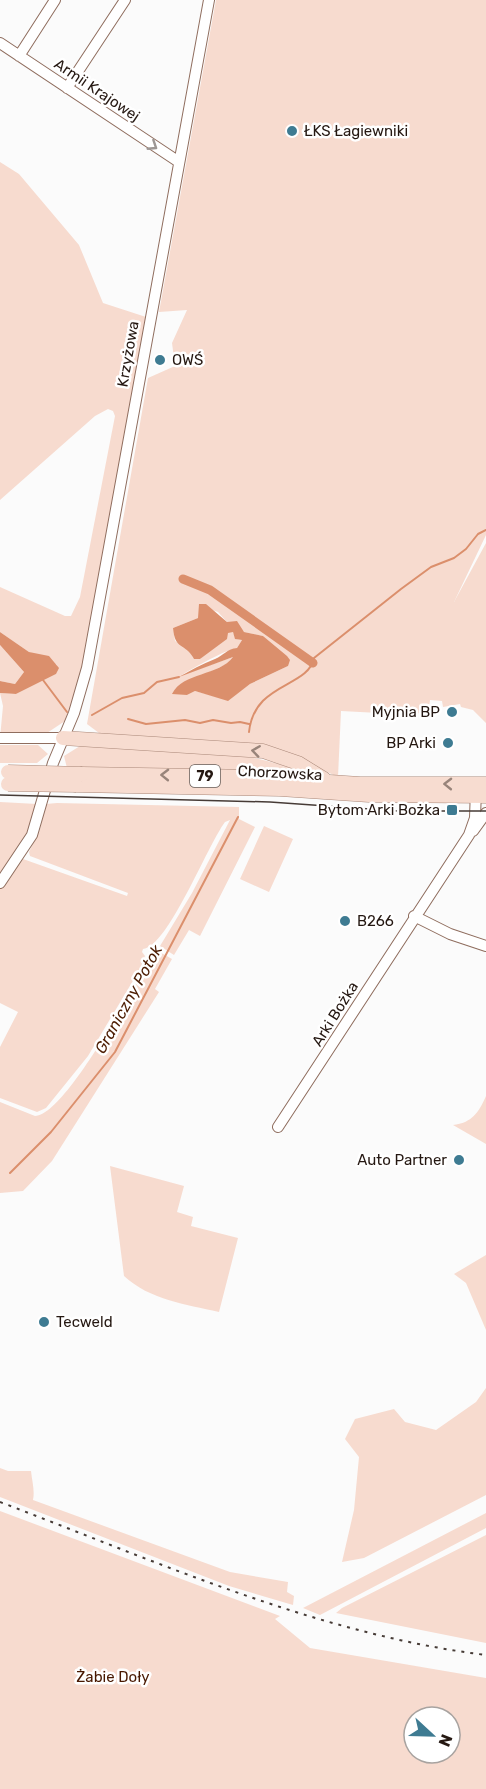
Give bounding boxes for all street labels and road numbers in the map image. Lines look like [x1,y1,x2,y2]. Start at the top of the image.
street label: Armii Krajowej [51,55,143,125]
street label: Krzyżowa [113,320,143,388]
street label: Chorzowska [237,762,323,784]
road number: 79 [190,765,220,787]
street label: Arki Bożka [308,978,362,1050]

